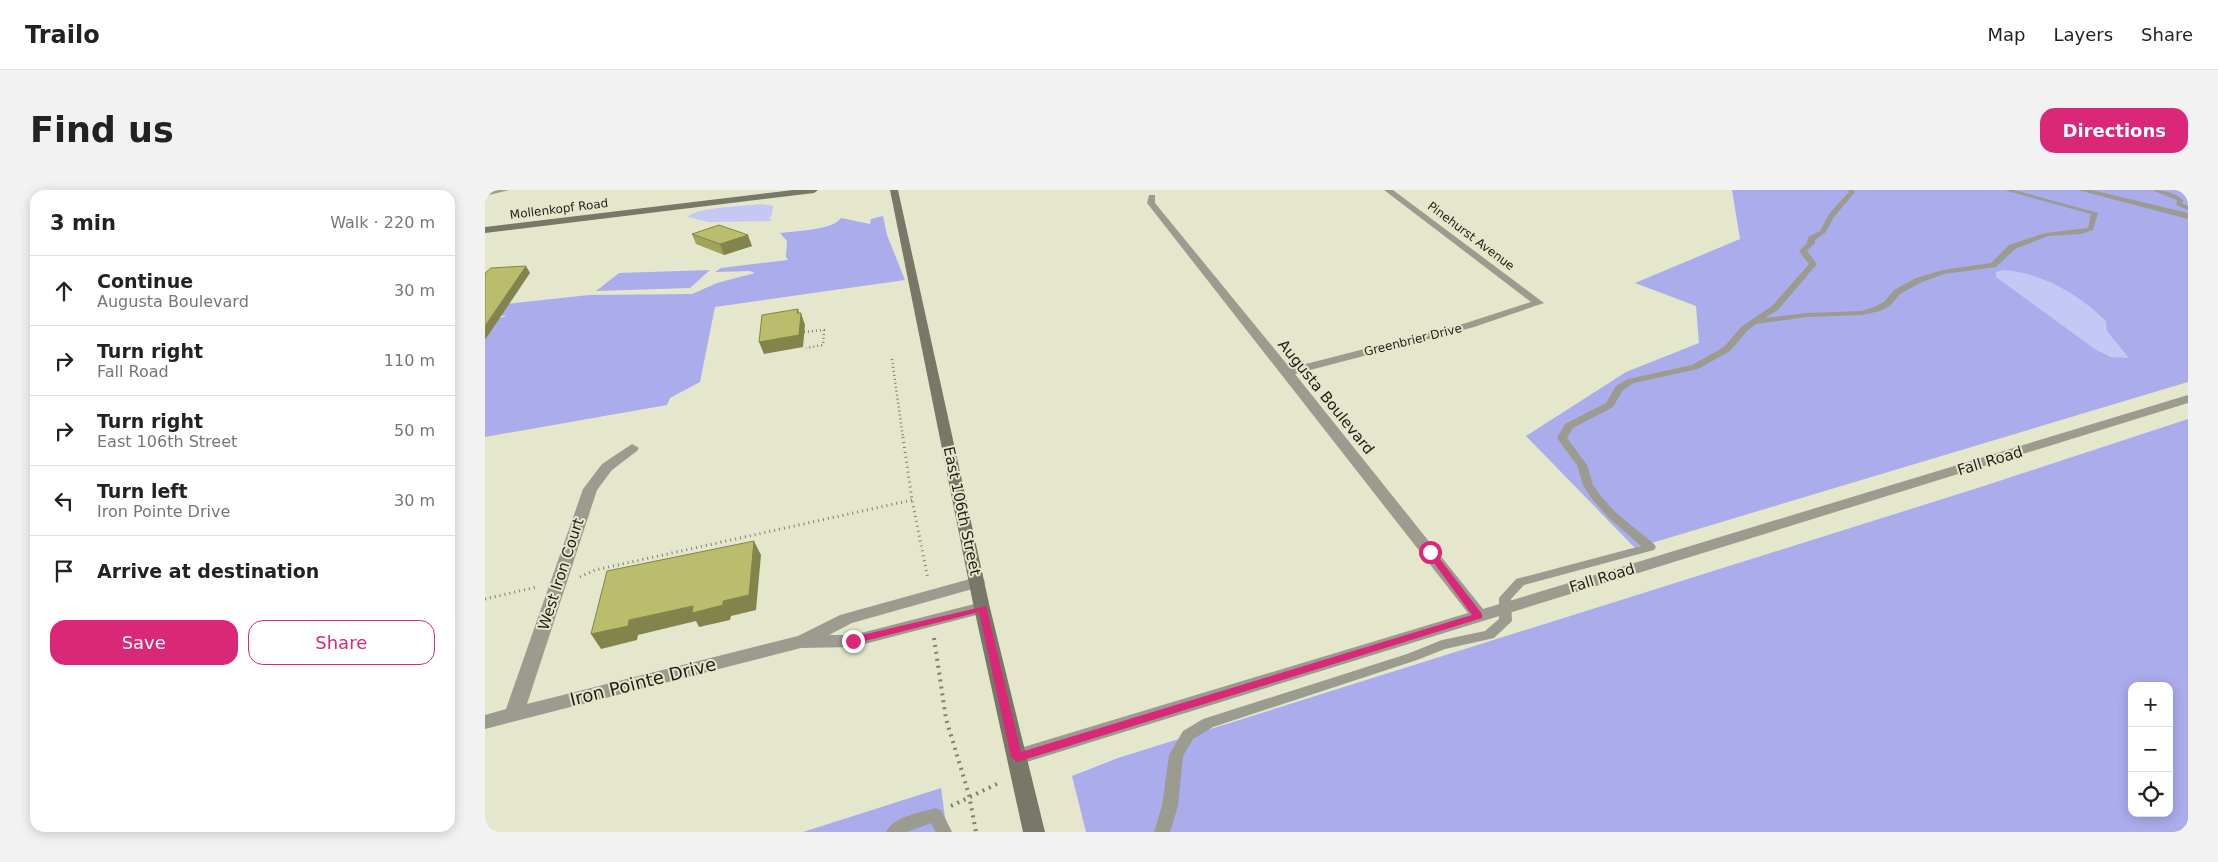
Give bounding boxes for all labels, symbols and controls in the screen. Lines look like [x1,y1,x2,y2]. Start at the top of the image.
text: Trailo [25,21,100,49]
text: Map [1987,24,2025,45]
text: Layers [2053,24,2113,45]
text: Share [2141,24,2193,45]
button: Directions [2040,108,2188,153]
text: Find us [30,110,174,150]
street label: Mollenkopf Road [509,196,609,222]
street label: Pinehurst Avenue [1425,199,1517,273]
text: 3 min [50,211,116,235]
text: Walk · 220 m [330,213,435,232]
text: Continue [97,270,193,292]
icon: ahead [50,277,78,305]
text: 30 m [394,281,435,300]
text: Augusta Boulevard [97,292,249,311]
street label: Greenbrier Drive [1363,321,1463,359]
street label: Augusta Boulevard [1274,336,1378,458]
text: Turn right [97,340,203,362]
icon: right [50,347,78,375]
text: 110 m [384,351,435,370]
text: Fall Road [97,362,169,381]
text: Turn right [97,410,203,432]
icon: right [50,417,78,445]
text: 50 m [394,421,435,440]
text: East 106th Street [97,432,237,451]
street label: Fall Road [1955,443,2025,479]
street label: East 106th Street [940,445,984,577]
text: Turn left [97,480,188,502]
icon: left [50,487,78,515]
text: 30 m [394,491,435,510]
text: Iron Pointe Drive [97,502,230,521]
street label: West Iron Court [534,516,588,632]
route start [1419,541,1442,564]
icon: arrive [50,557,78,585]
text: Arrive at destination [97,560,319,582]
street label: Fall Road [1567,560,1637,596]
button: Save [50,620,238,665]
button: Share [248,620,435,665]
route end [842,630,865,653]
street label: Iron Pointe Drive [568,653,718,710]
map controls [2128,682,2173,817]
button: + [2128,682,2173,727]
button: − [2128,727,2173,772]
button: locate [2128,772,2173,817]

